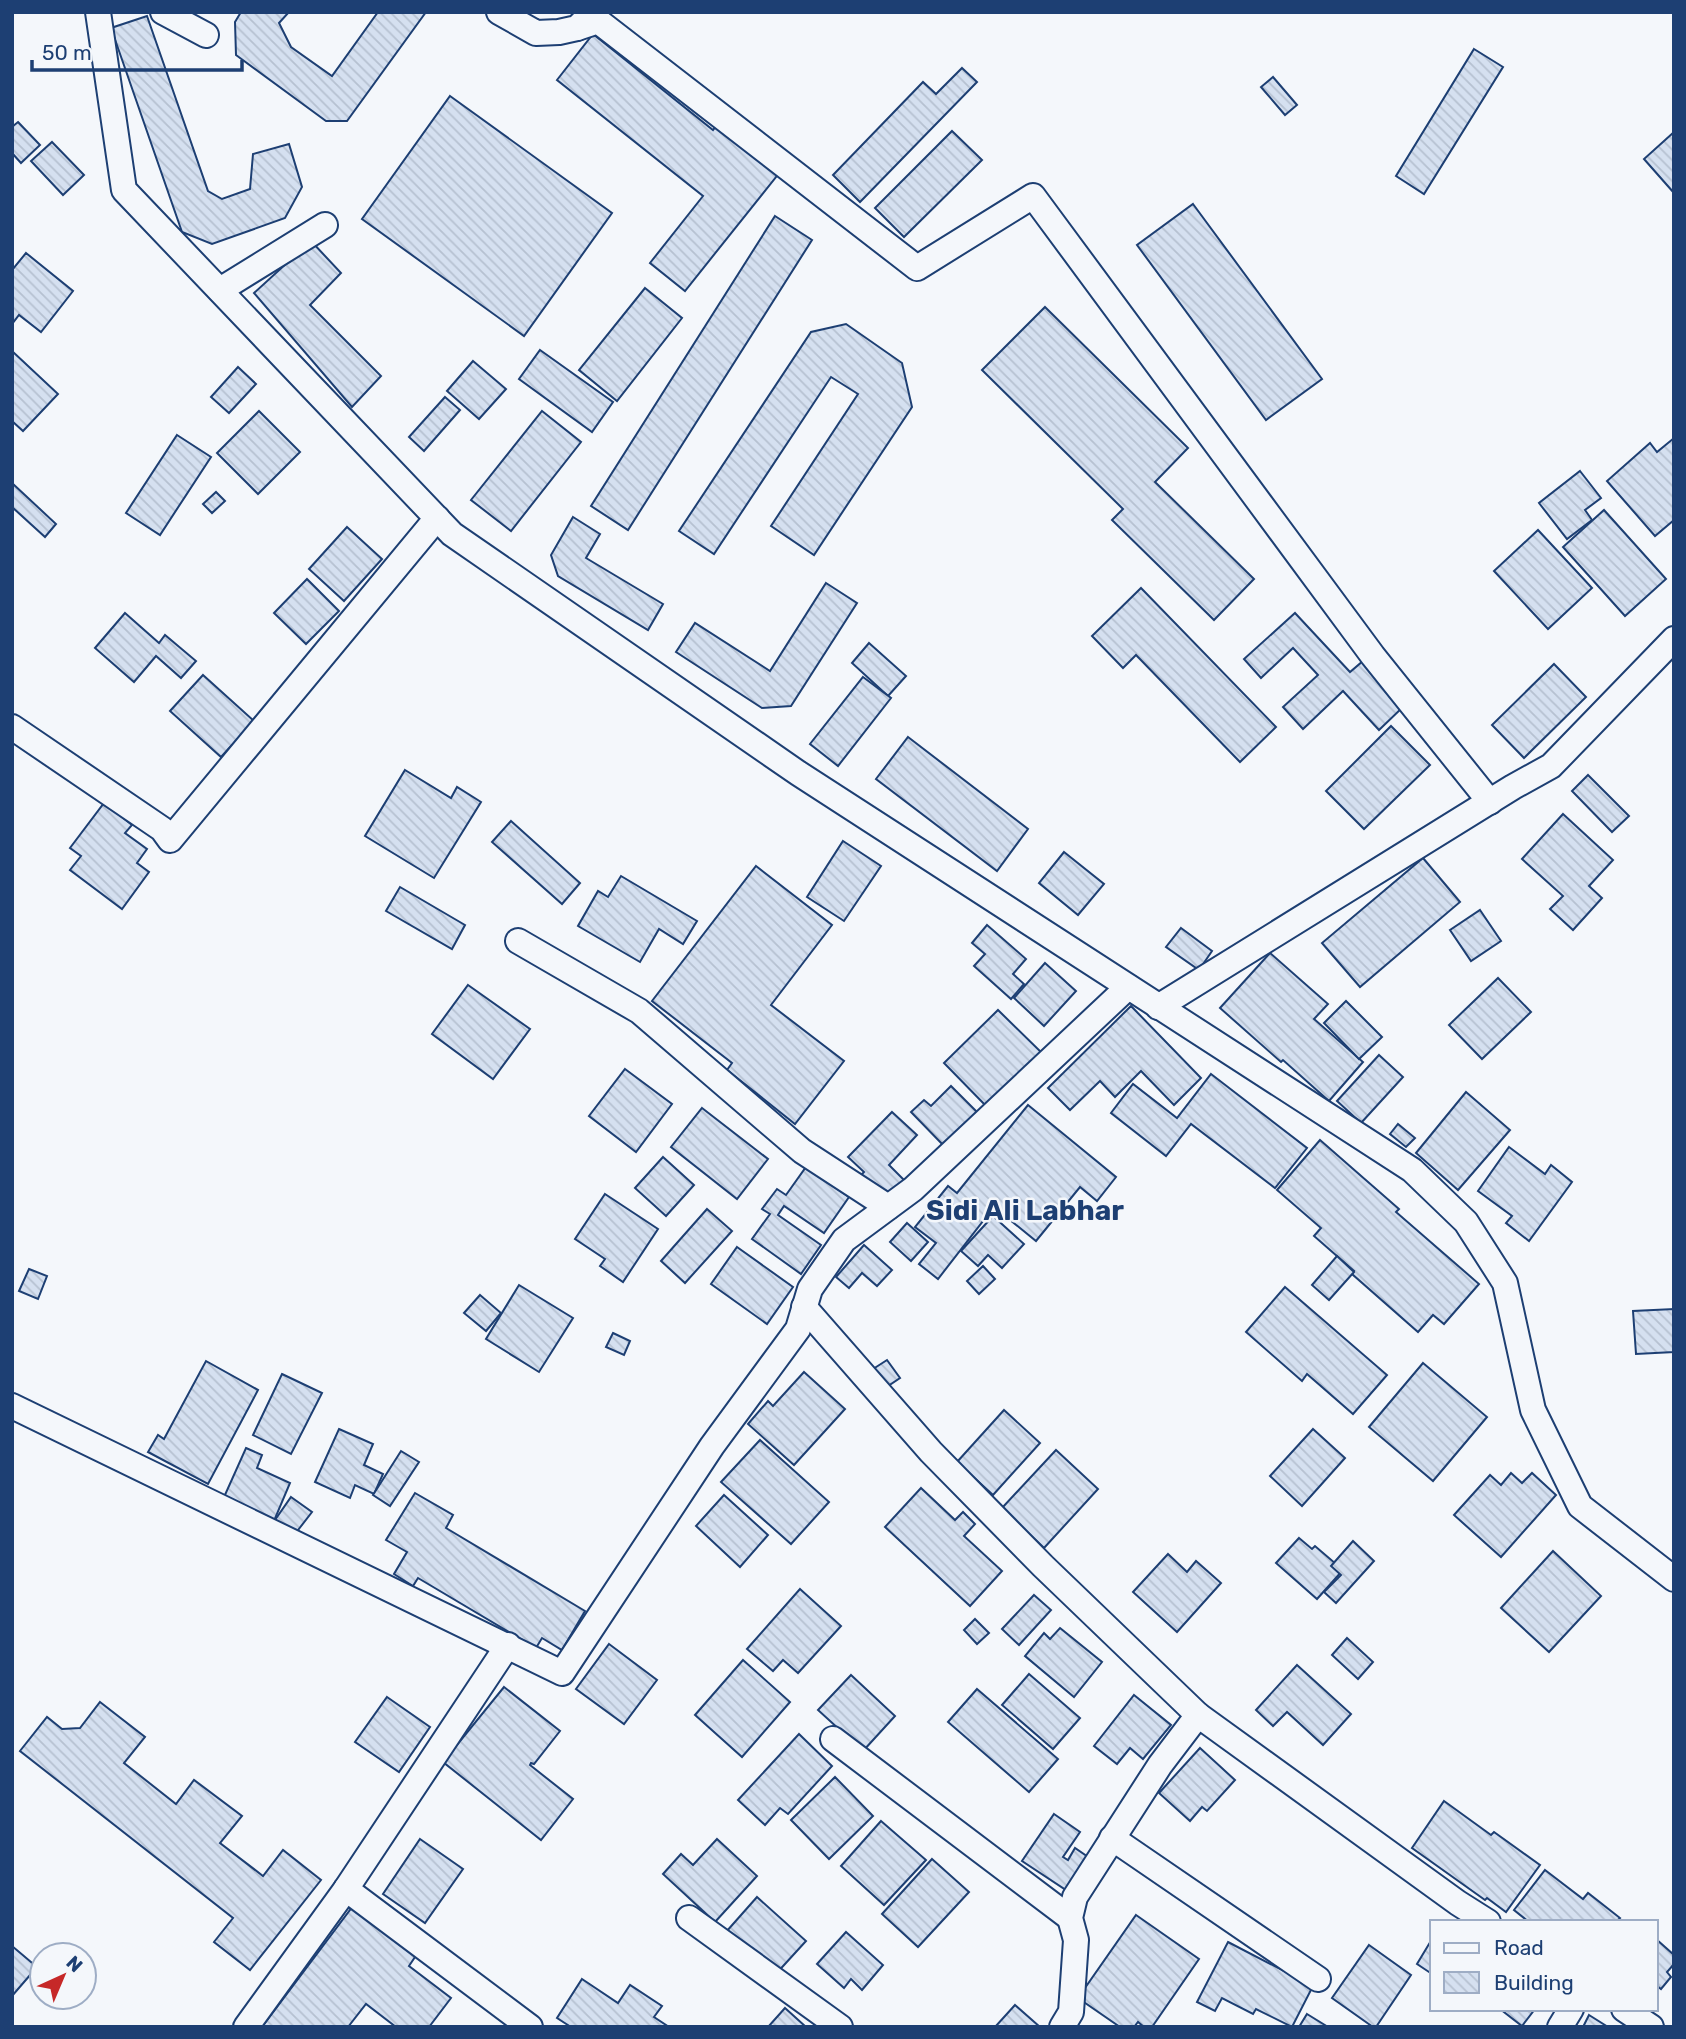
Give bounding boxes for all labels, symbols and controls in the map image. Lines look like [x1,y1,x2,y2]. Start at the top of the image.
scale bar [32,28,242,72]
text: 50 m [42,40,92,65]
district label: Sidi Ali Labhar [926,1194,1124,1227]
legend [1430,1920,1658,2011]
text: Road [1494,1935,1544,1960]
north arrow [28,1941,98,2011]
text: N [62,1951,87,1977]
text: Building [1494,1970,1574,1995]

